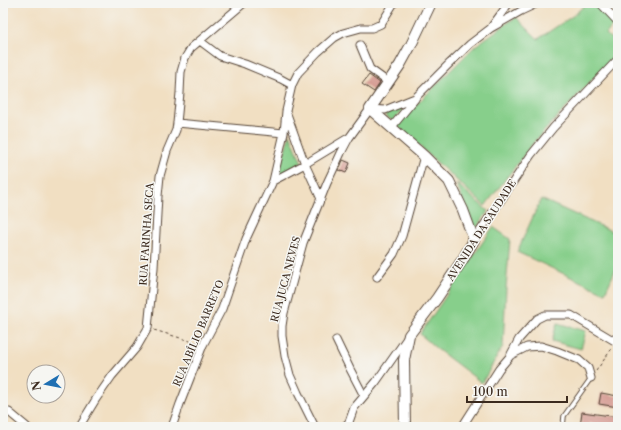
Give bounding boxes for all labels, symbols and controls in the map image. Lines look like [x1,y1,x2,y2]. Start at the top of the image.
street label: AVENIDA DA SAUDADE [443,177,519,284]
street label: RUA FARINHA SECA [136,182,157,286]
street label: RUA JUCA NEVES [268,235,303,323]
street label: RUA ABÍLIO BARRETO [170,278,227,389]
north arrow [26,364,66,404]
scale bar [467,378,567,404]
text: N [28,379,44,392]
text: 100 m [473,384,508,399]

